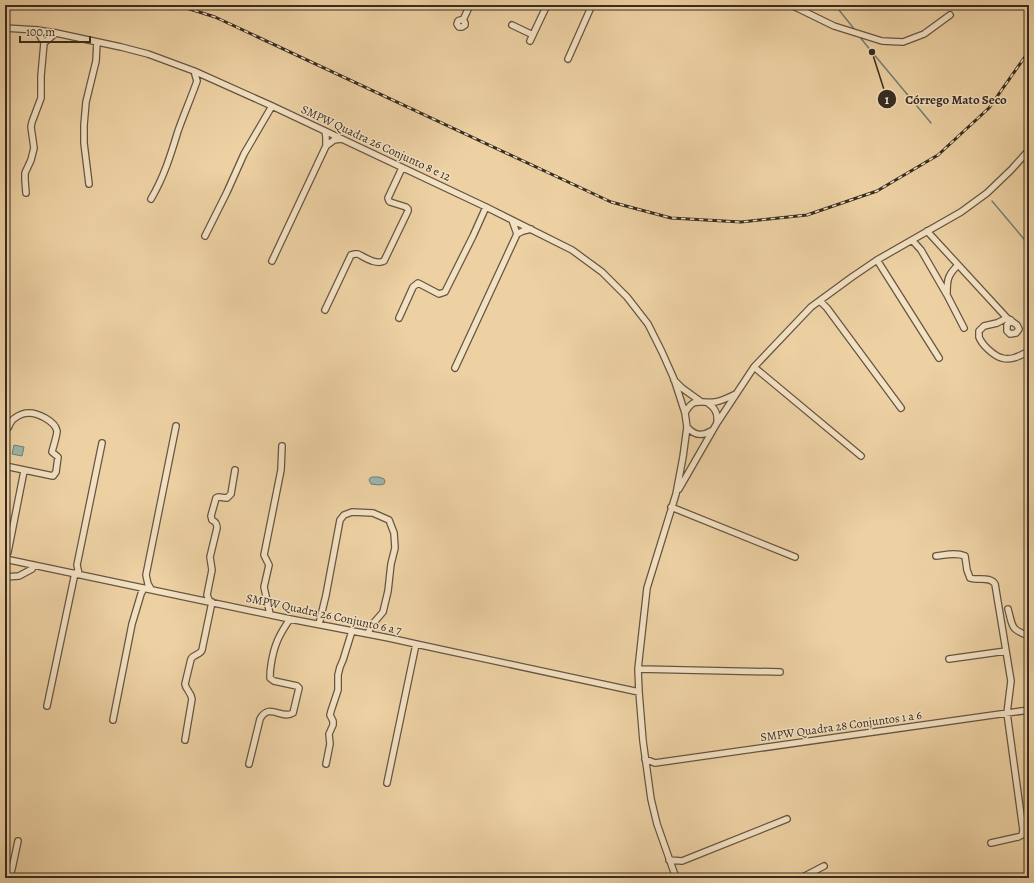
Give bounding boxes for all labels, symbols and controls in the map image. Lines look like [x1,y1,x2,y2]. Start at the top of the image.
scale bar [20,18,90,44]
text: 100 m [26,24,55,40]
callout: Córrego Mato Seco [877,87,1014,112]
text: Córrego Mato Seco [905,91,1007,108]
text: 1 [885,92,890,108]
street label: SMPW Quadra 26 Conjunto 8 e 12 [299,101,454,185]
street label: SMPW Quadra 26 Conjunto 6 a 7 [245,590,404,639]
street label: SMPW Quadra 28 Conjuntos 1 a 6 [759,707,923,745]

